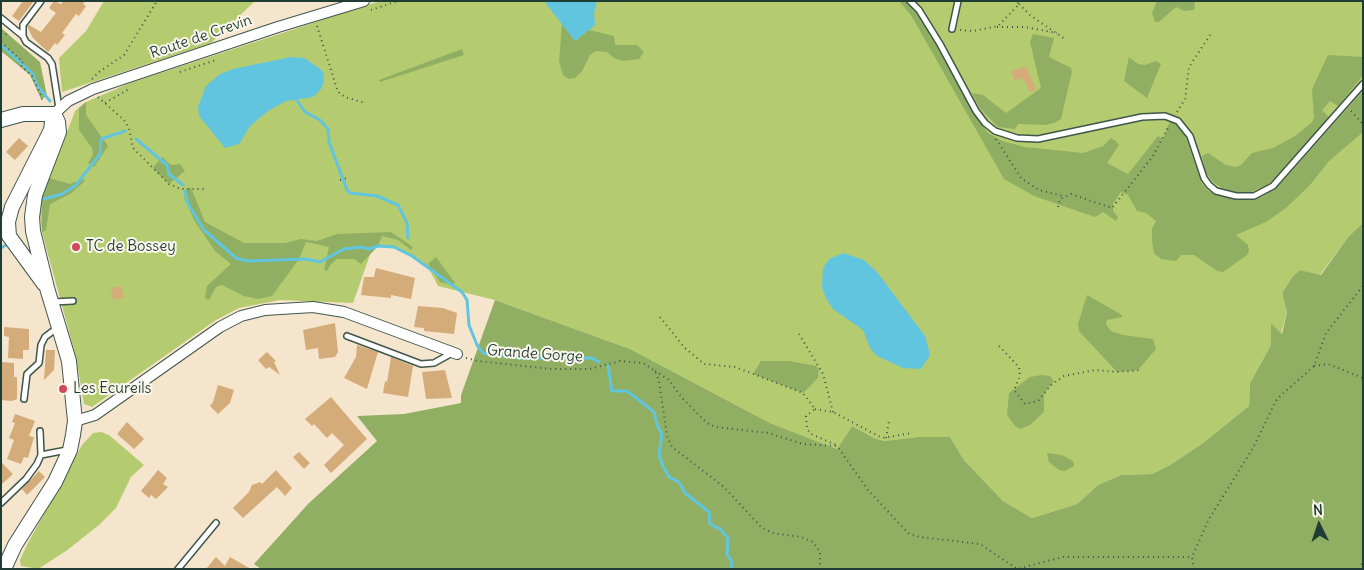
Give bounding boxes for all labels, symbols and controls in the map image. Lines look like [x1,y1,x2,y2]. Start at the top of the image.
street label: Route de Crevin [148,11,254,63]
place label: TC de Bossey [86,238,176,256]
marker: TC de Bossey [70,241,82,253]
street label: Grande Gorge [486,342,584,366]
place label: Les Ecureils [73,380,151,398]
marker: Les Ecureils [57,383,69,395]
north arrow [1294,500,1344,550]
text: N [1312,501,1323,519]

